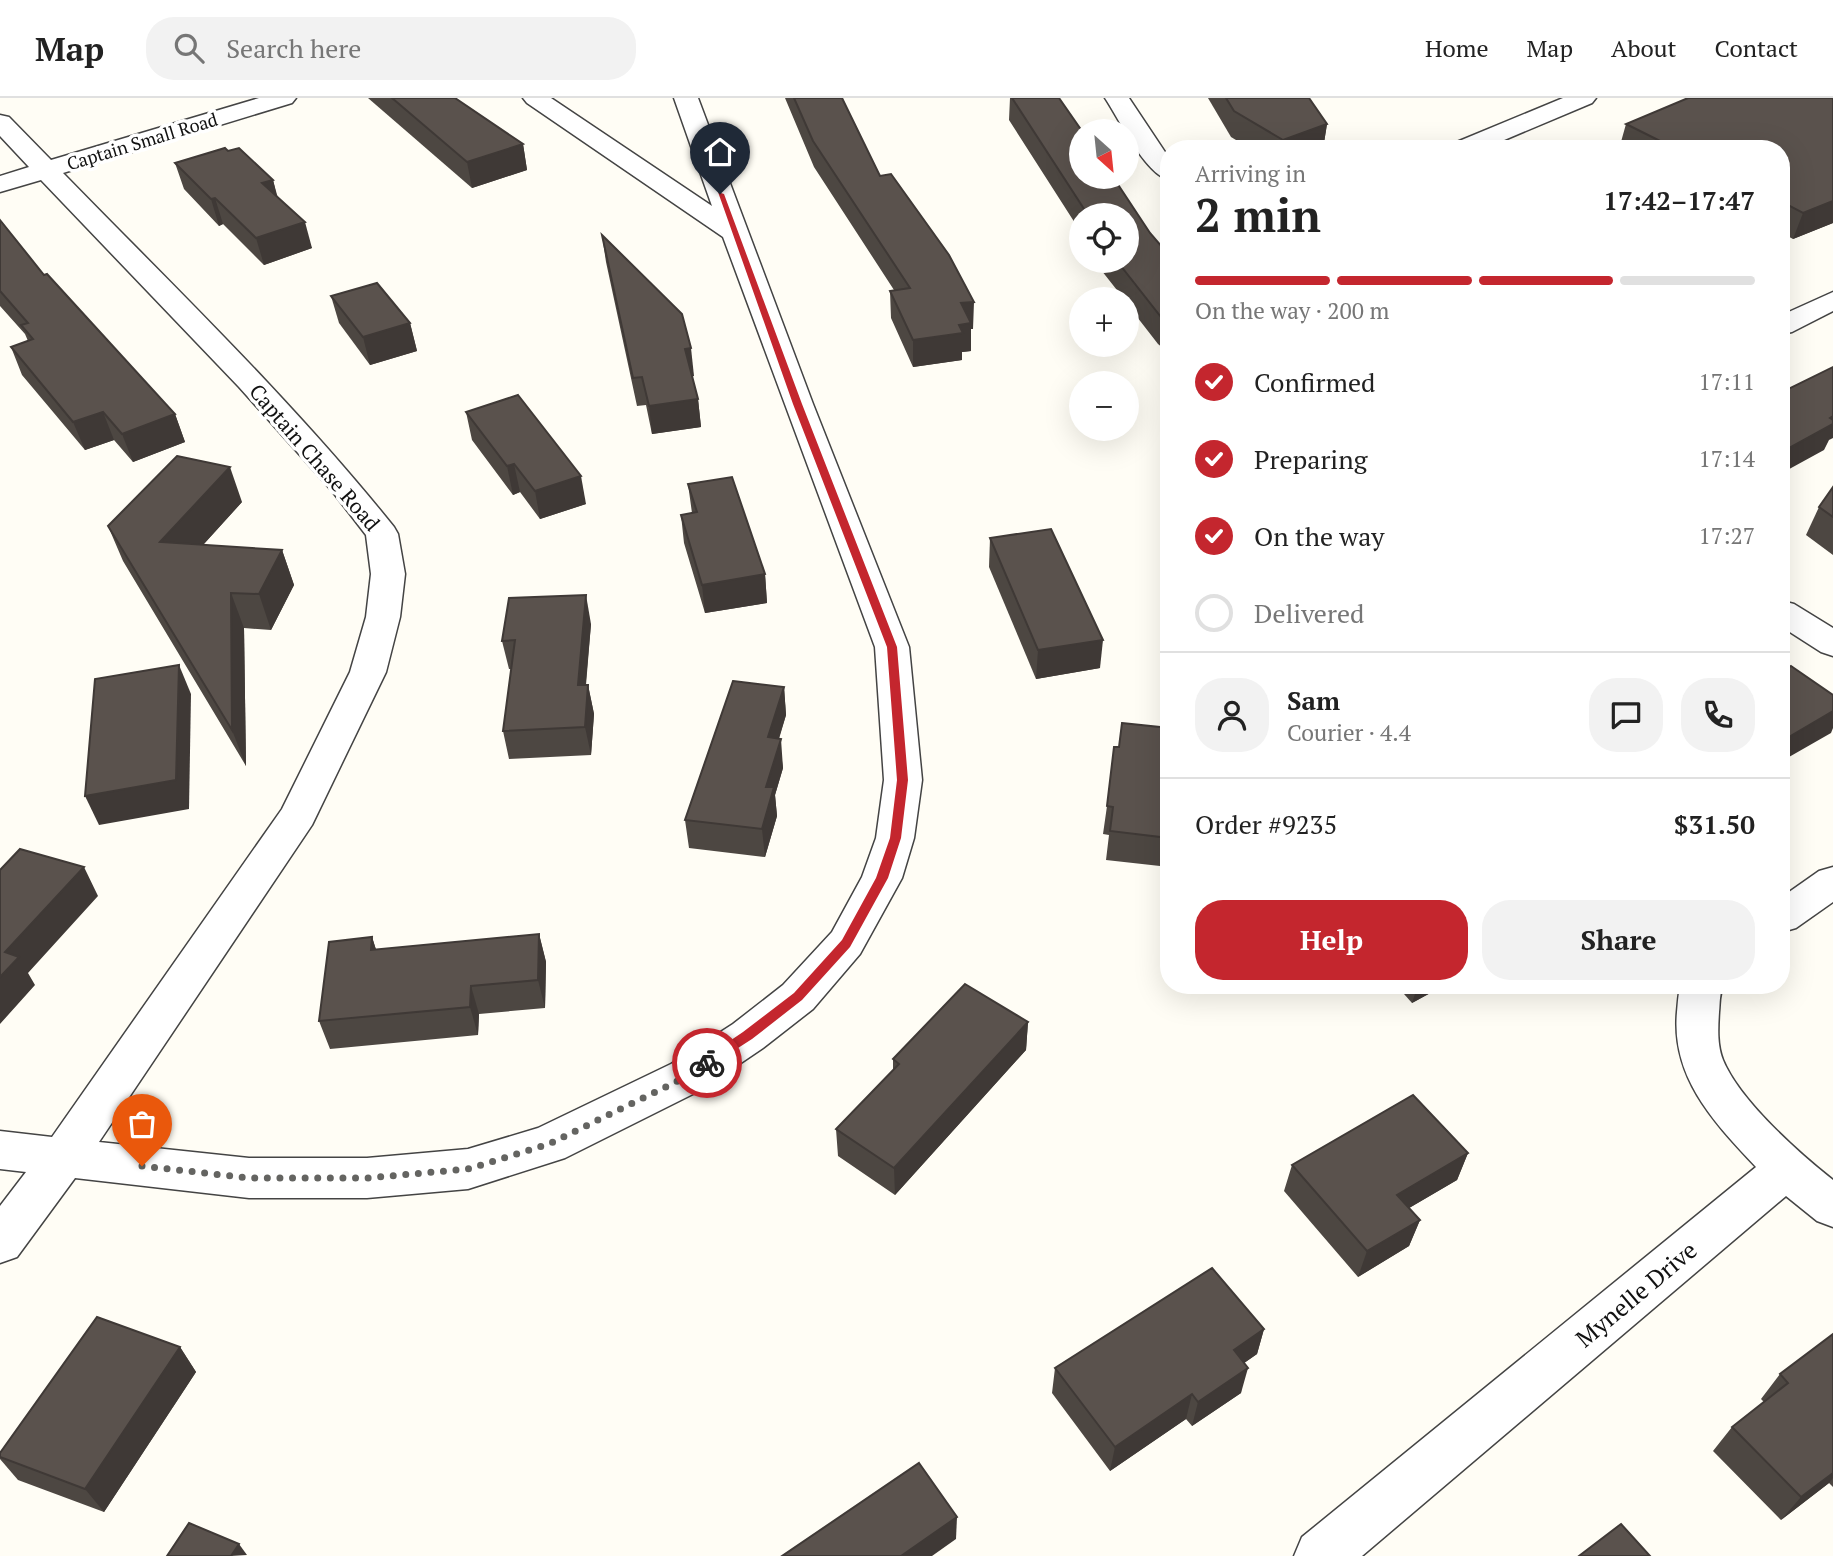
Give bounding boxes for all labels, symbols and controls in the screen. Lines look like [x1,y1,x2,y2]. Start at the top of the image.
search box [146,17,636,80]
text: Map [35,27,104,70]
icon: search [170,29,208,67]
text: Search here [226,31,361,65]
text: Home [1425,32,1489,64]
text: Map [1527,32,1573,64]
text: About [1611,32,1677,64]
text: Contact [1715,32,1798,64]
street label: Captain Small Road [64,107,220,175]
north arrow [1069,119,1139,189]
map controls [1069,119,1139,441]
pin [690,122,750,194]
icon: home [701,133,739,171]
text: Arriving in [1195,158,1306,189]
text: 17:42–17:47 [1603,183,1755,217]
text: 2 min [1195,184,1321,245]
button: locate [1069,203,1139,273]
button: + [1069,287,1139,357]
text: On the way · 200 m [1195,295,1389,326]
icon: check [1195,363,1233,401]
text: Confirmed [1254,365,1375,399]
text: 17:11 [1698,366,1755,397]
button: − [1069,371,1139,441]
street label: Captain Chase Road [243,378,387,537]
icon: check [1195,440,1233,478]
text: Preparing [1254,442,1367,476]
text: 17:14 [1698,443,1755,474]
icon: check [1195,517,1233,555]
text: On the way [1254,519,1385,553]
text: 17:27 [1698,520,1755,551]
text: Delivered [1254,596,1364,630]
button: person [1195,678,1269,752]
button: chat [1589,678,1663,752]
button: phone [1681,678,1755,752]
text: Sam [1287,683,1340,717]
text: Courier · 4.4 [1287,717,1411,748]
text: Order #9235 [1195,807,1337,841]
text: $31.50 [1674,807,1755,841]
button: Help [1195,900,1468,980]
button: Share [1482,900,1755,980]
courier [672,1028,742,1098]
icon: bike [688,1044,726,1082]
pin [112,1094,172,1166]
icon: bag [123,1105,161,1143]
street label: Mynelle Drive [1569,1234,1703,1354]

